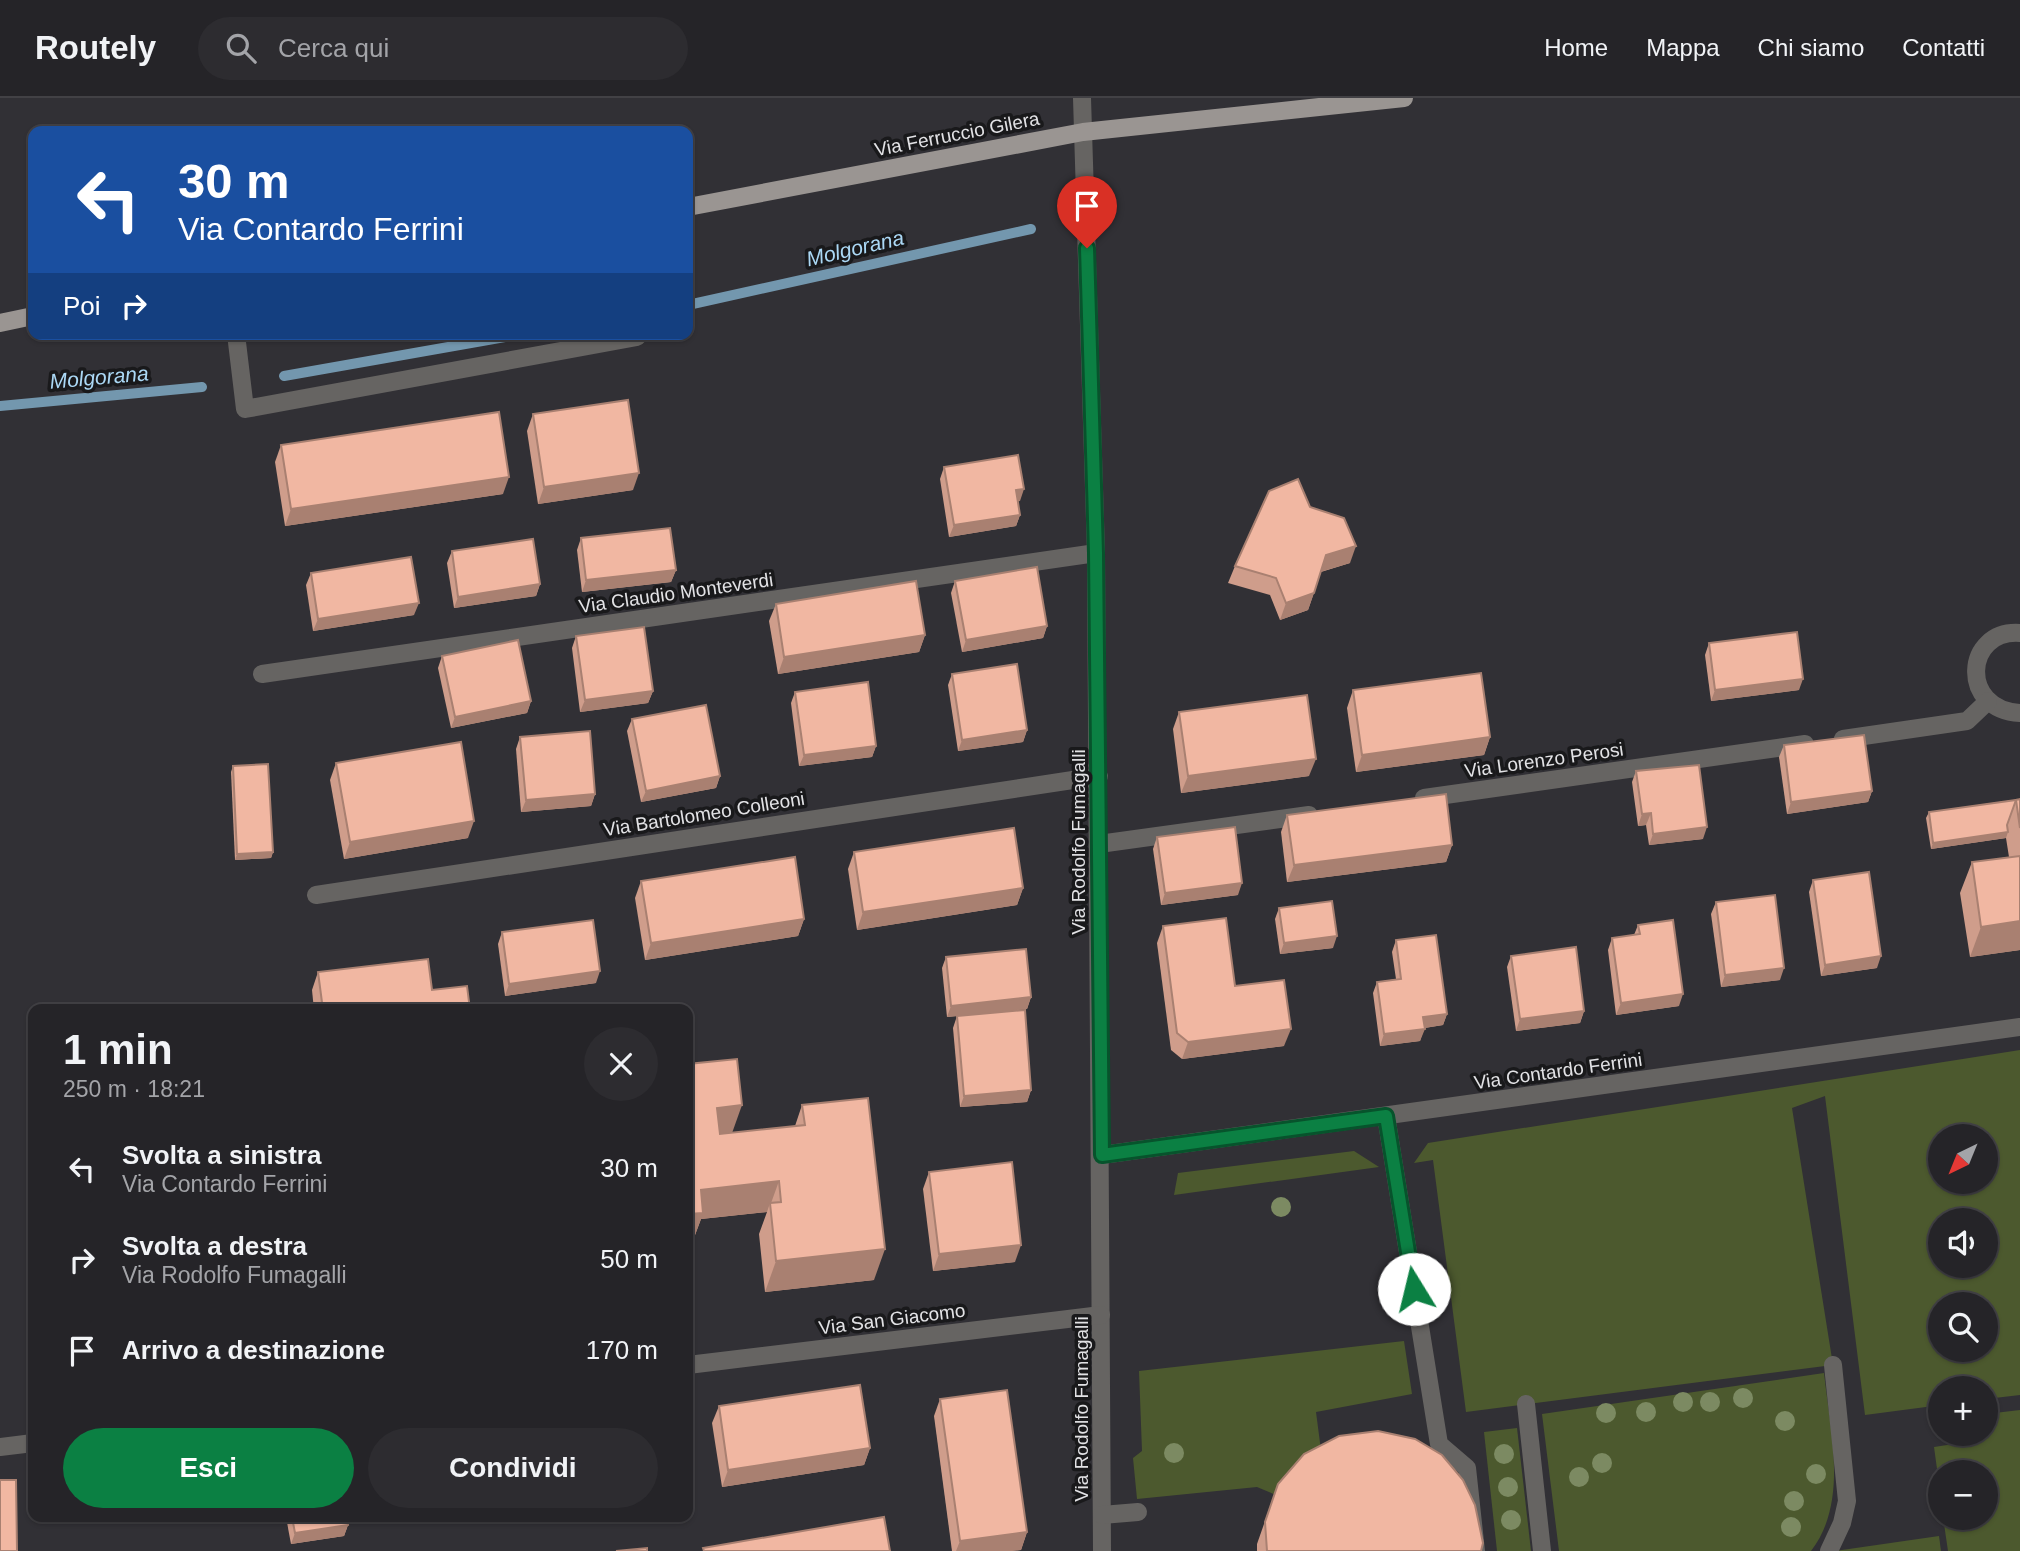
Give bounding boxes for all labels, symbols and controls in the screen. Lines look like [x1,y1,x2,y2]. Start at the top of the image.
search box [198,17,688,80]
text: Routely [35,29,156,66]
icon: search [222,29,260,67]
text: Cerca qui [278,33,389,63]
text: Home [1544,34,1608,61]
text: Mappa [1646,34,1720,61]
text: Chi siamo [1758,34,1864,61]
text: Contatti [1902,34,1985,61]
street label: Via Ferruccio Gilera [873,108,1042,160]
icon: left [63,154,154,245]
text: 30 m [178,154,290,208]
pin [1057,176,1117,248]
icon: arrive [1068,187,1106,225]
text: Via Contardo Ferrini [178,211,464,247]
water label: Molgorana [804,226,906,270]
icon: right [115,287,153,325]
text: Poi [63,291,101,321]
water label: Molgorana [49,361,149,393]
street label: Via Claudio Monteverdi [577,569,775,617]
street label: Via Lorenzo Perosi [1463,738,1625,782]
street label: Via Rodolfo Fumagalli [1068,749,1089,935]
street label: Via Bartolomeo Colleoni [602,788,806,840]
text: 1 min [63,1026,173,1073]
button: close [584,1027,658,1101]
street label: Via Contardo Ferrini [1473,1049,1643,1093]
text: 250 m · 18:21 [63,1076,205,1102]
north arrow [1928,1124,1998,1194]
map controls [1928,1124,1998,1530]
text: Svolta a sinistra [122,1140,321,1170]
icon: left [63,1150,101,1188]
text: 30 m [600,1153,658,1183]
text: Via Contardo Ferrini [122,1171,327,1197]
button: sound [1928,1208,1998,1278]
text: Svolta a destra [122,1231,307,1261]
icon: right [63,1241,101,1279]
text: 50 m [600,1244,658,1274]
position arrow [1377,1252,1451,1326]
text: Via Rodolfo Fumagalli [122,1262,347,1288]
button: search [1928,1292,1998,1362]
street label: Via San Giacomo [818,1300,966,1338]
street label: Via Rodolfo Fumagalli [1071,1316,1092,1502]
icon: arrive [63,1332,101,1370]
text: Arrivo a destinazione [122,1335,385,1365]
text: 170 m [586,1335,658,1365]
button: + [1928,1376,1998,1446]
button: Esci [63,1428,354,1508]
button: Condividi [368,1428,658,1508]
button: − [1928,1460,1998,1530]

